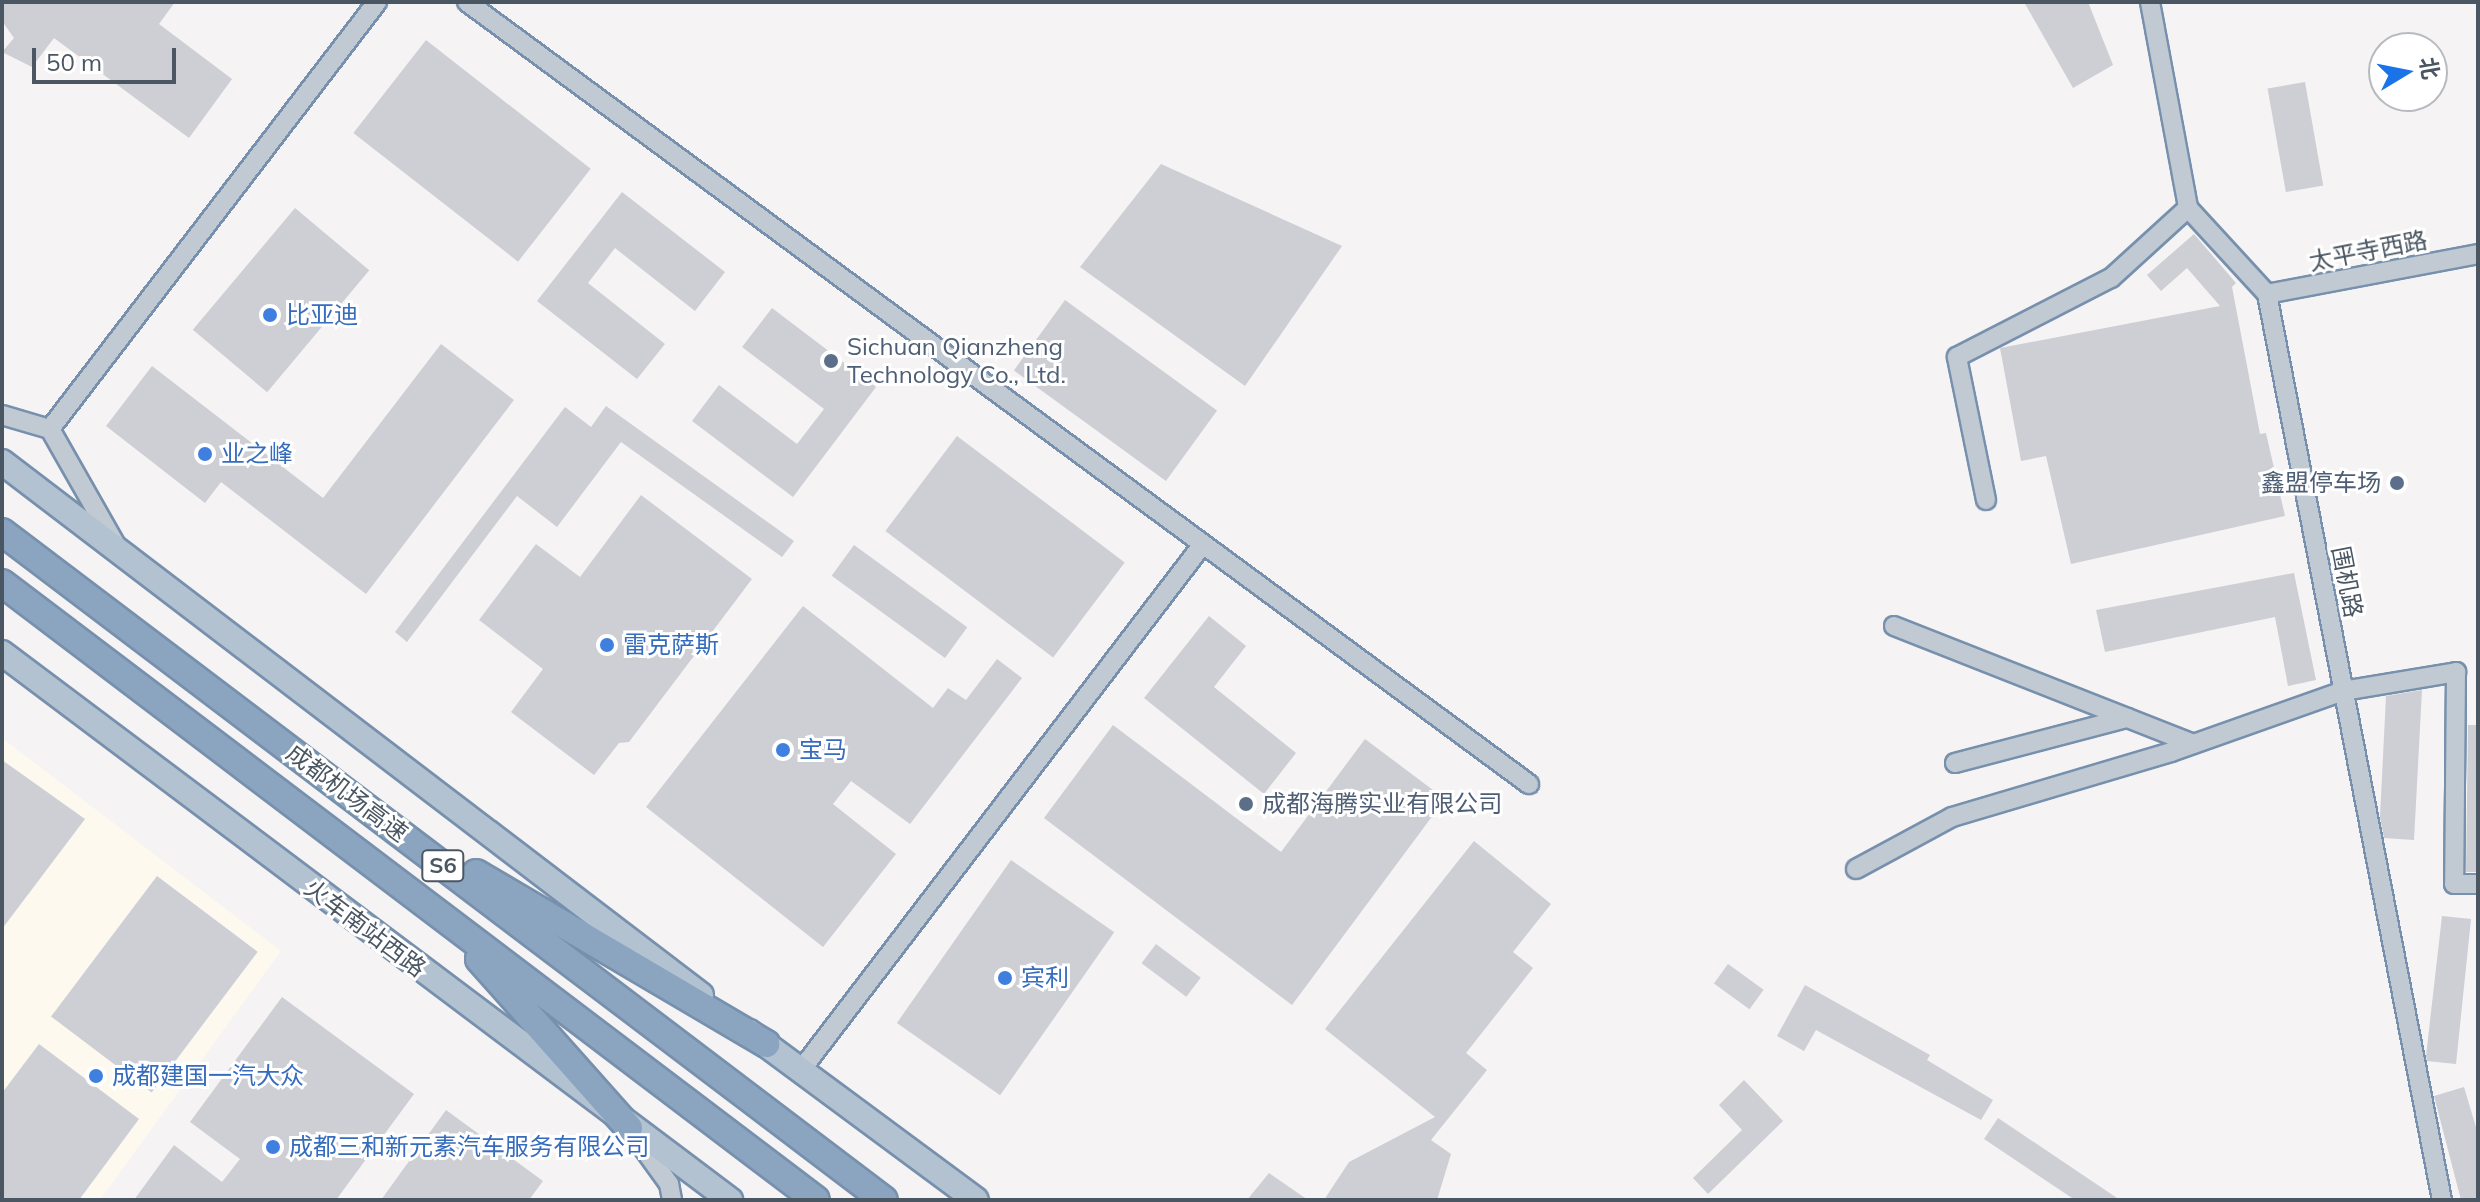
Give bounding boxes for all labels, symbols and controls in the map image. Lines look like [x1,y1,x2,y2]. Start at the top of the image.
scale bar [36,32,180,82]
north arrow [2368,32,2448,112]
text: 50 m [46,47,102,77]
text: 北 [2414,55,2445,81]
street label: 太平寺西路 [2306,225,2430,277]
place label: 比亚迪 [286,301,358,329]
marker: 比亚迪 [261,306,279,324]
place label: Sichuan Qianzheng Technology Co., Ltd. [847,333,1066,389]
marker: Sichuan Qianzheng Technology Co., Ltd. [822,352,840,370]
place label: 业之峰 [221,440,293,468]
marker: 业之峰 [196,445,214,463]
place label: 鑫盟停车场 [2261,469,2381,497]
marker: 鑫盟停车场 [2388,474,2406,492]
street label: 围机路 [2326,544,2368,620]
place label: 雷克萨斯 [623,631,719,659]
marker: 雷克萨斯 [598,636,616,654]
place label: 宝马 [799,736,847,764]
street label: 成都机场高速 [281,738,413,848]
marker: 宝马 [774,741,792,759]
place label: 成都海腾实业有限公司 [1262,790,1502,818]
marker: 成都海腾实业有限公司 [1237,795,1255,813]
road number: S6 [421,848,465,884]
street label: 火车南站西路 [299,873,431,983]
place label: 宾利 [1021,964,1069,992]
marker: 宾利 [996,969,1014,987]
place label: 成都建国一汽大众 [112,1062,304,1090]
marker: 成都建国一汽大众 [87,1067,105,1085]
place label: 成都三和新元素汽车服务有限公司 [289,1133,649,1161]
marker: 成都三和新元素汽车服务有限公司 [264,1138,282,1156]

